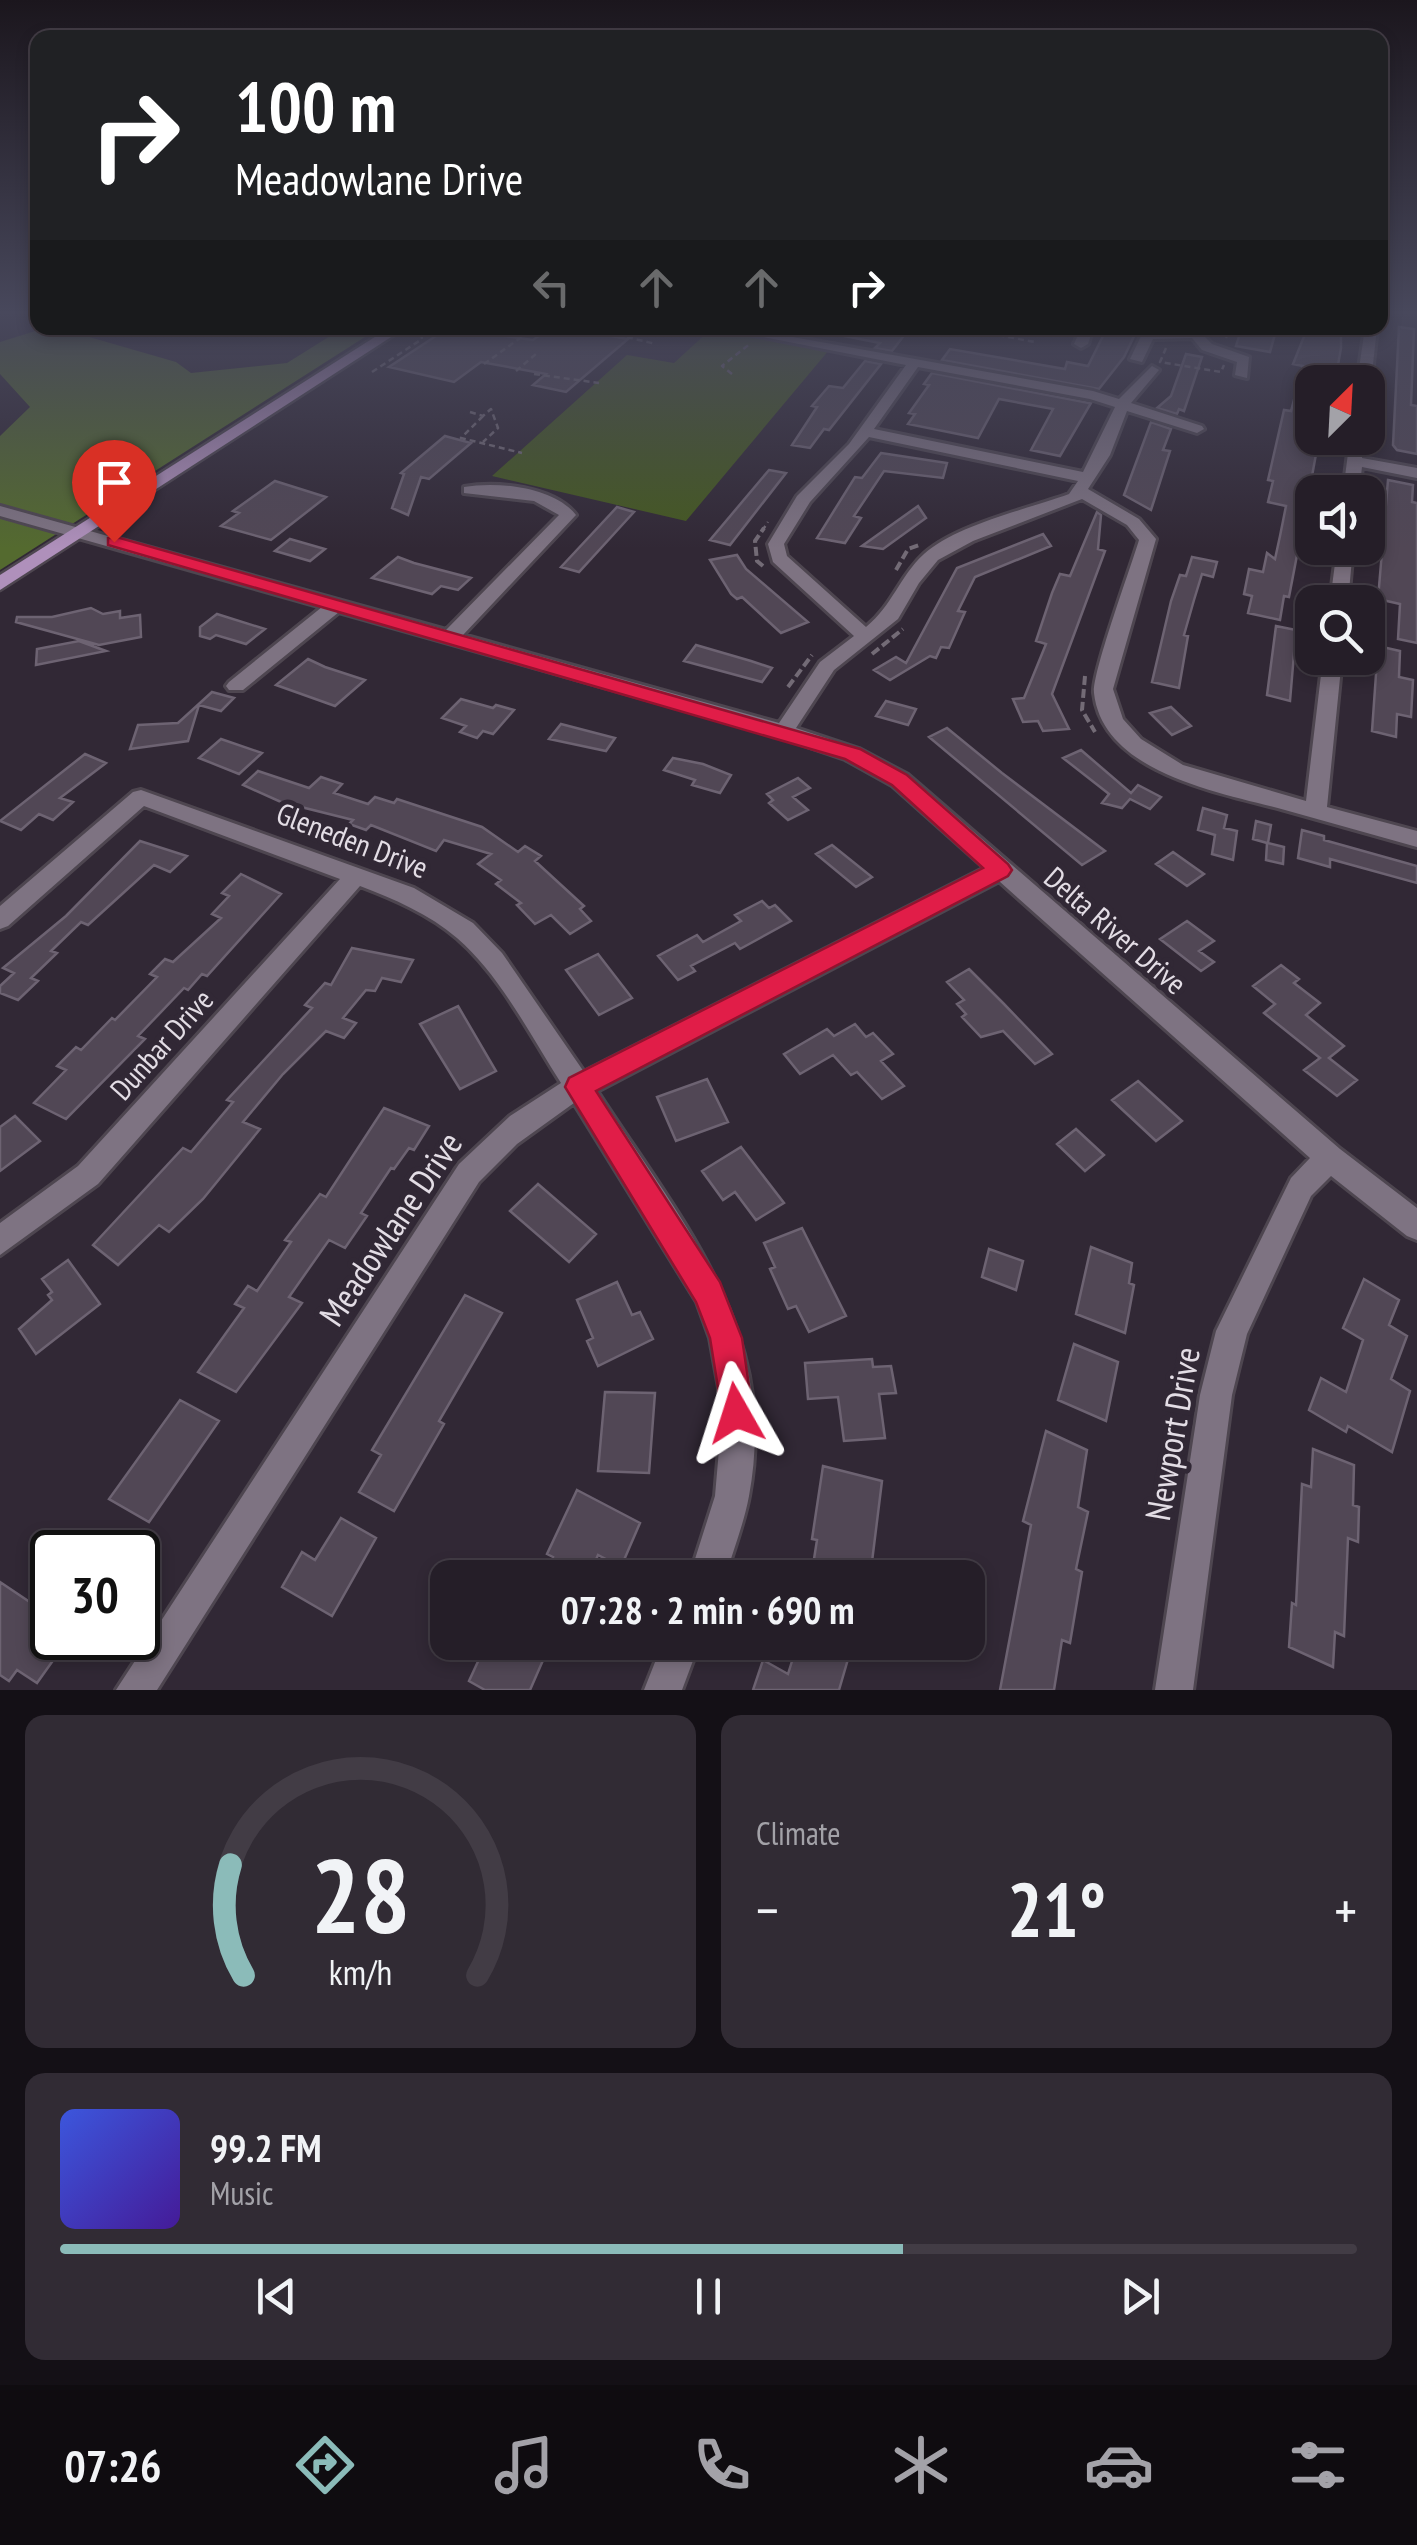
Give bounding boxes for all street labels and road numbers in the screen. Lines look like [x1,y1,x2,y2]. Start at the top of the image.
street label: Gleneden Drive [271,793,434,886]
street label: Delta River Drive [1037,857,1195,1002]
street label: Dunbar Drive [101,980,221,1108]
street label: Meadowlane Drive [308,1123,472,1334]
street label: Newport Drive [1134,1344,1210,1524]

